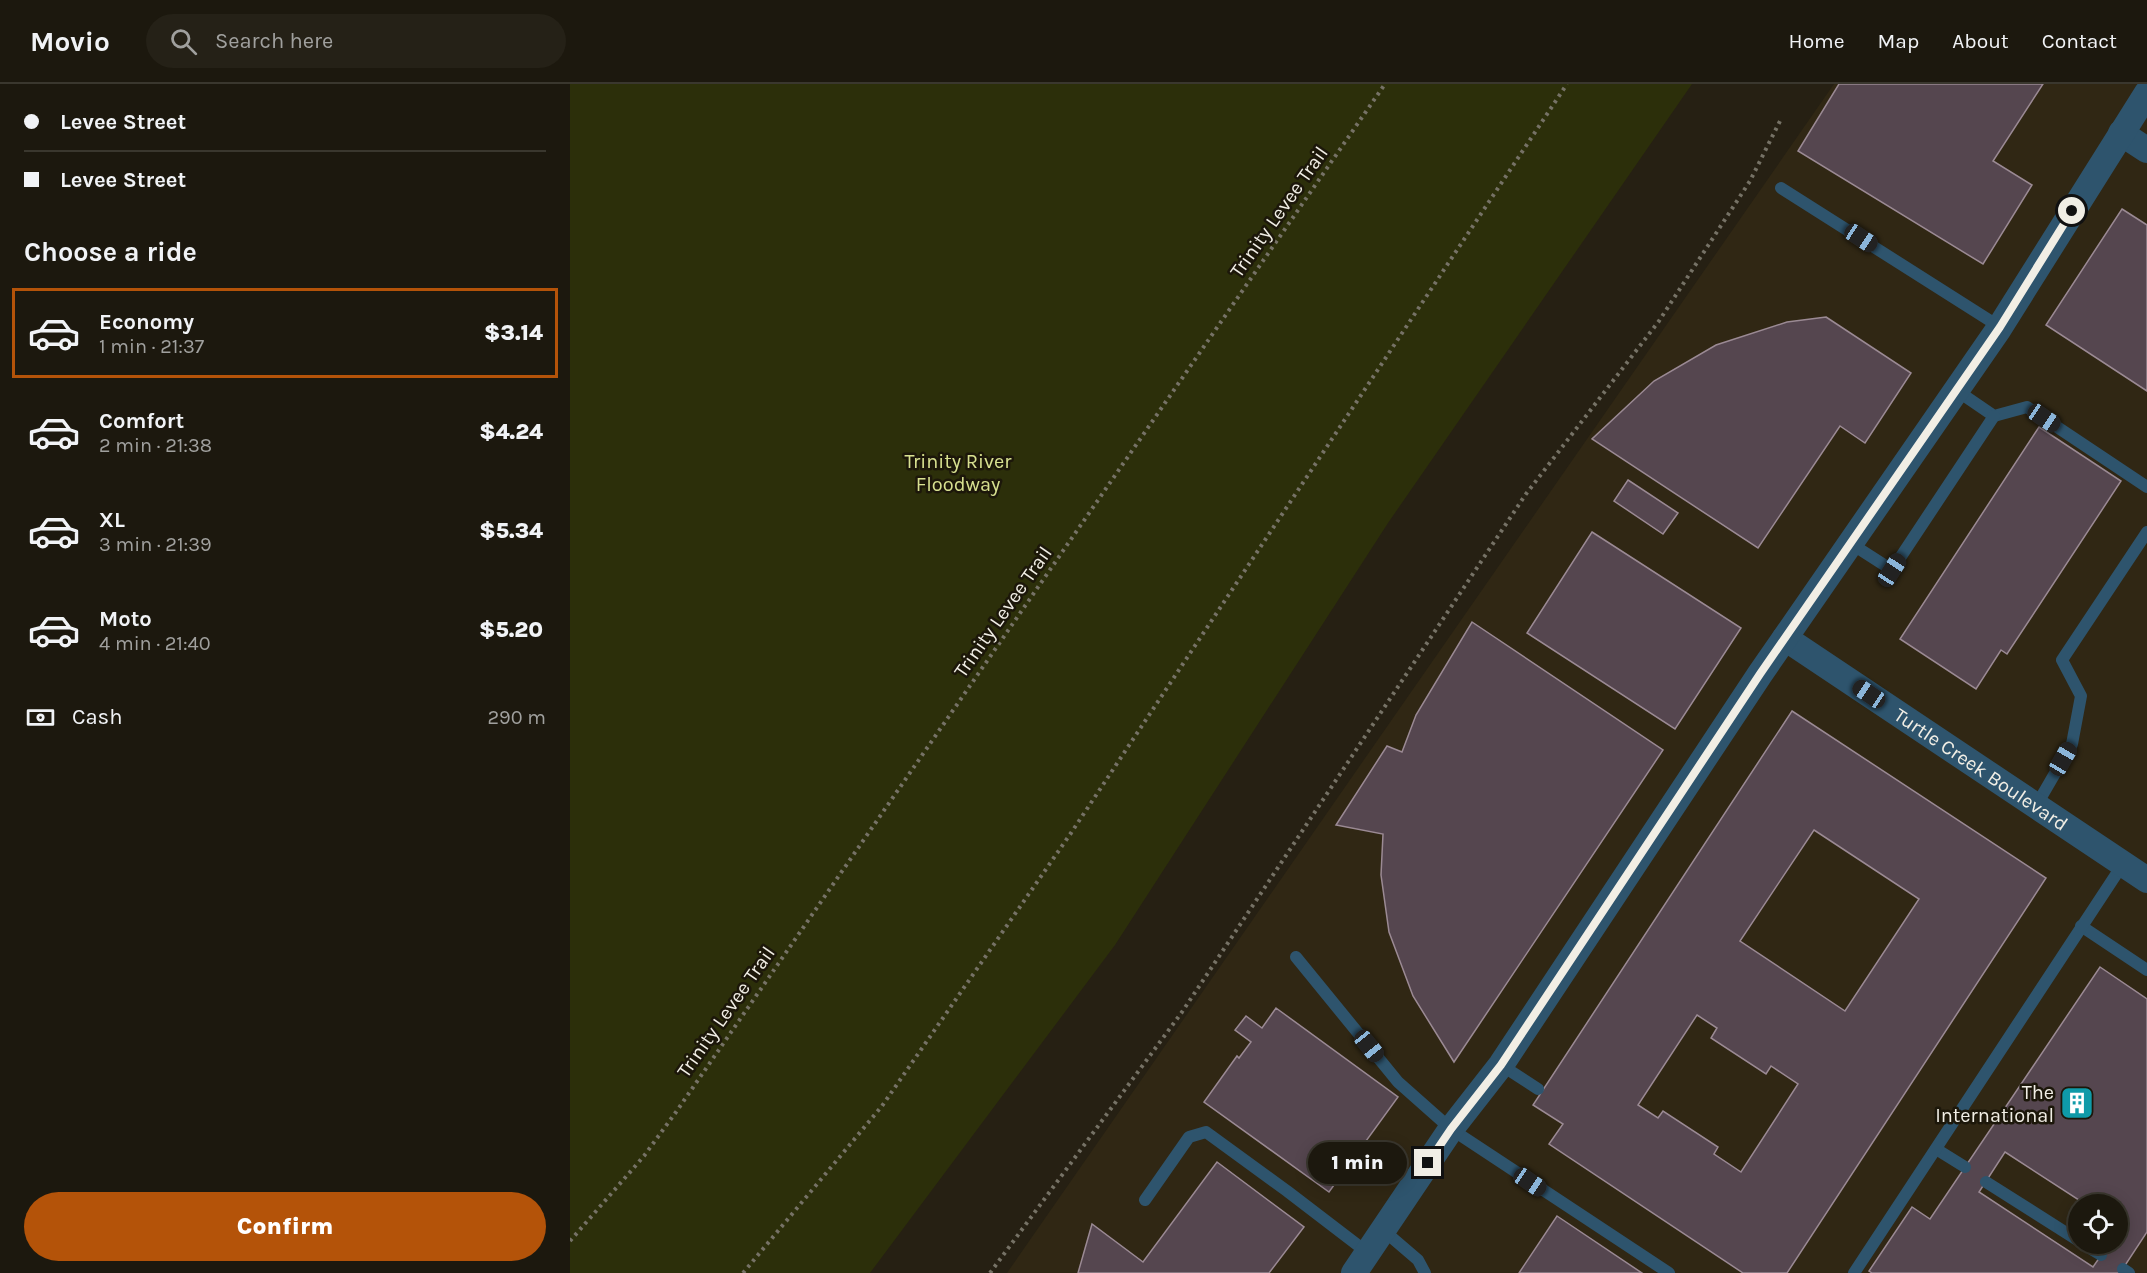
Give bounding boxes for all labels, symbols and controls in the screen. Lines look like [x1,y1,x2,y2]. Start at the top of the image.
search box [146,14,566,68]
text: Movio [30,25,110,58]
icon: search [167,25,200,58]
text: Search here [215,28,333,54]
text: Home [1789,29,1845,53]
text: Map [1878,29,1919,53]
text: About [1952,29,2009,53]
text: Contact [2042,29,2117,53]
text: Levee Street [60,109,186,135]
street label: Trinity Levee Trail [1225,142,1333,282]
text: Levee Street [60,167,186,193]
route start [2058,197,2085,224]
car [1841,221,1881,255]
text: Choose a ride [24,236,197,268]
icon: car [27,306,81,360]
text: Economy [99,309,194,335]
text: $3.14 [484,320,543,346]
text: 1 min · 21:37 [99,335,204,358]
car [2024,400,2064,436]
icon: car [27,405,81,459]
text: Comfort [99,408,184,434]
text: $4.24 [479,419,543,445]
text: 2 min · 21:38 [99,434,212,457]
park label: Trinity River Floodway [904,450,1012,496]
icon: car [27,504,81,558]
text: XL [99,507,125,533]
text: $5.34 [479,518,543,544]
text: 3 min · 21:39 [99,533,212,556]
street label: Trinity Levee Trail [949,542,1057,682]
car [1875,550,1909,590]
icon: car [27,603,81,657]
text: Moto [99,606,152,632]
text: $5.20 [479,617,543,643]
text: 4 min · 21:40 [99,632,211,655]
car [1849,676,1889,712]
icon: cash [24,701,57,734]
street label: Turtle Creek Boulevard [1890,703,2072,835]
text: Cash [72,704,122,730]
text: 290 m [487,706,546,729]
car [2046,739,2080,779]
street label: Trinity Levee Trail [672,942,780,1082]
car [1351,1026,1387,1066]
place label: The International [1935,1081,2054,1127]
building icon: The International [2059,1085,2095,1121]
callout: 1 min [1308,1142,1407,1184]
route end [1414,1149,1441,1176]
text: 1 min [1331,1151,1384,1174]
car [1510,1164,1550,1200]
button: Confirm [24,1192,546,1261]
map controls [2068,1194,2128,1254]
button: locate [2068,1194,2128,1254]

